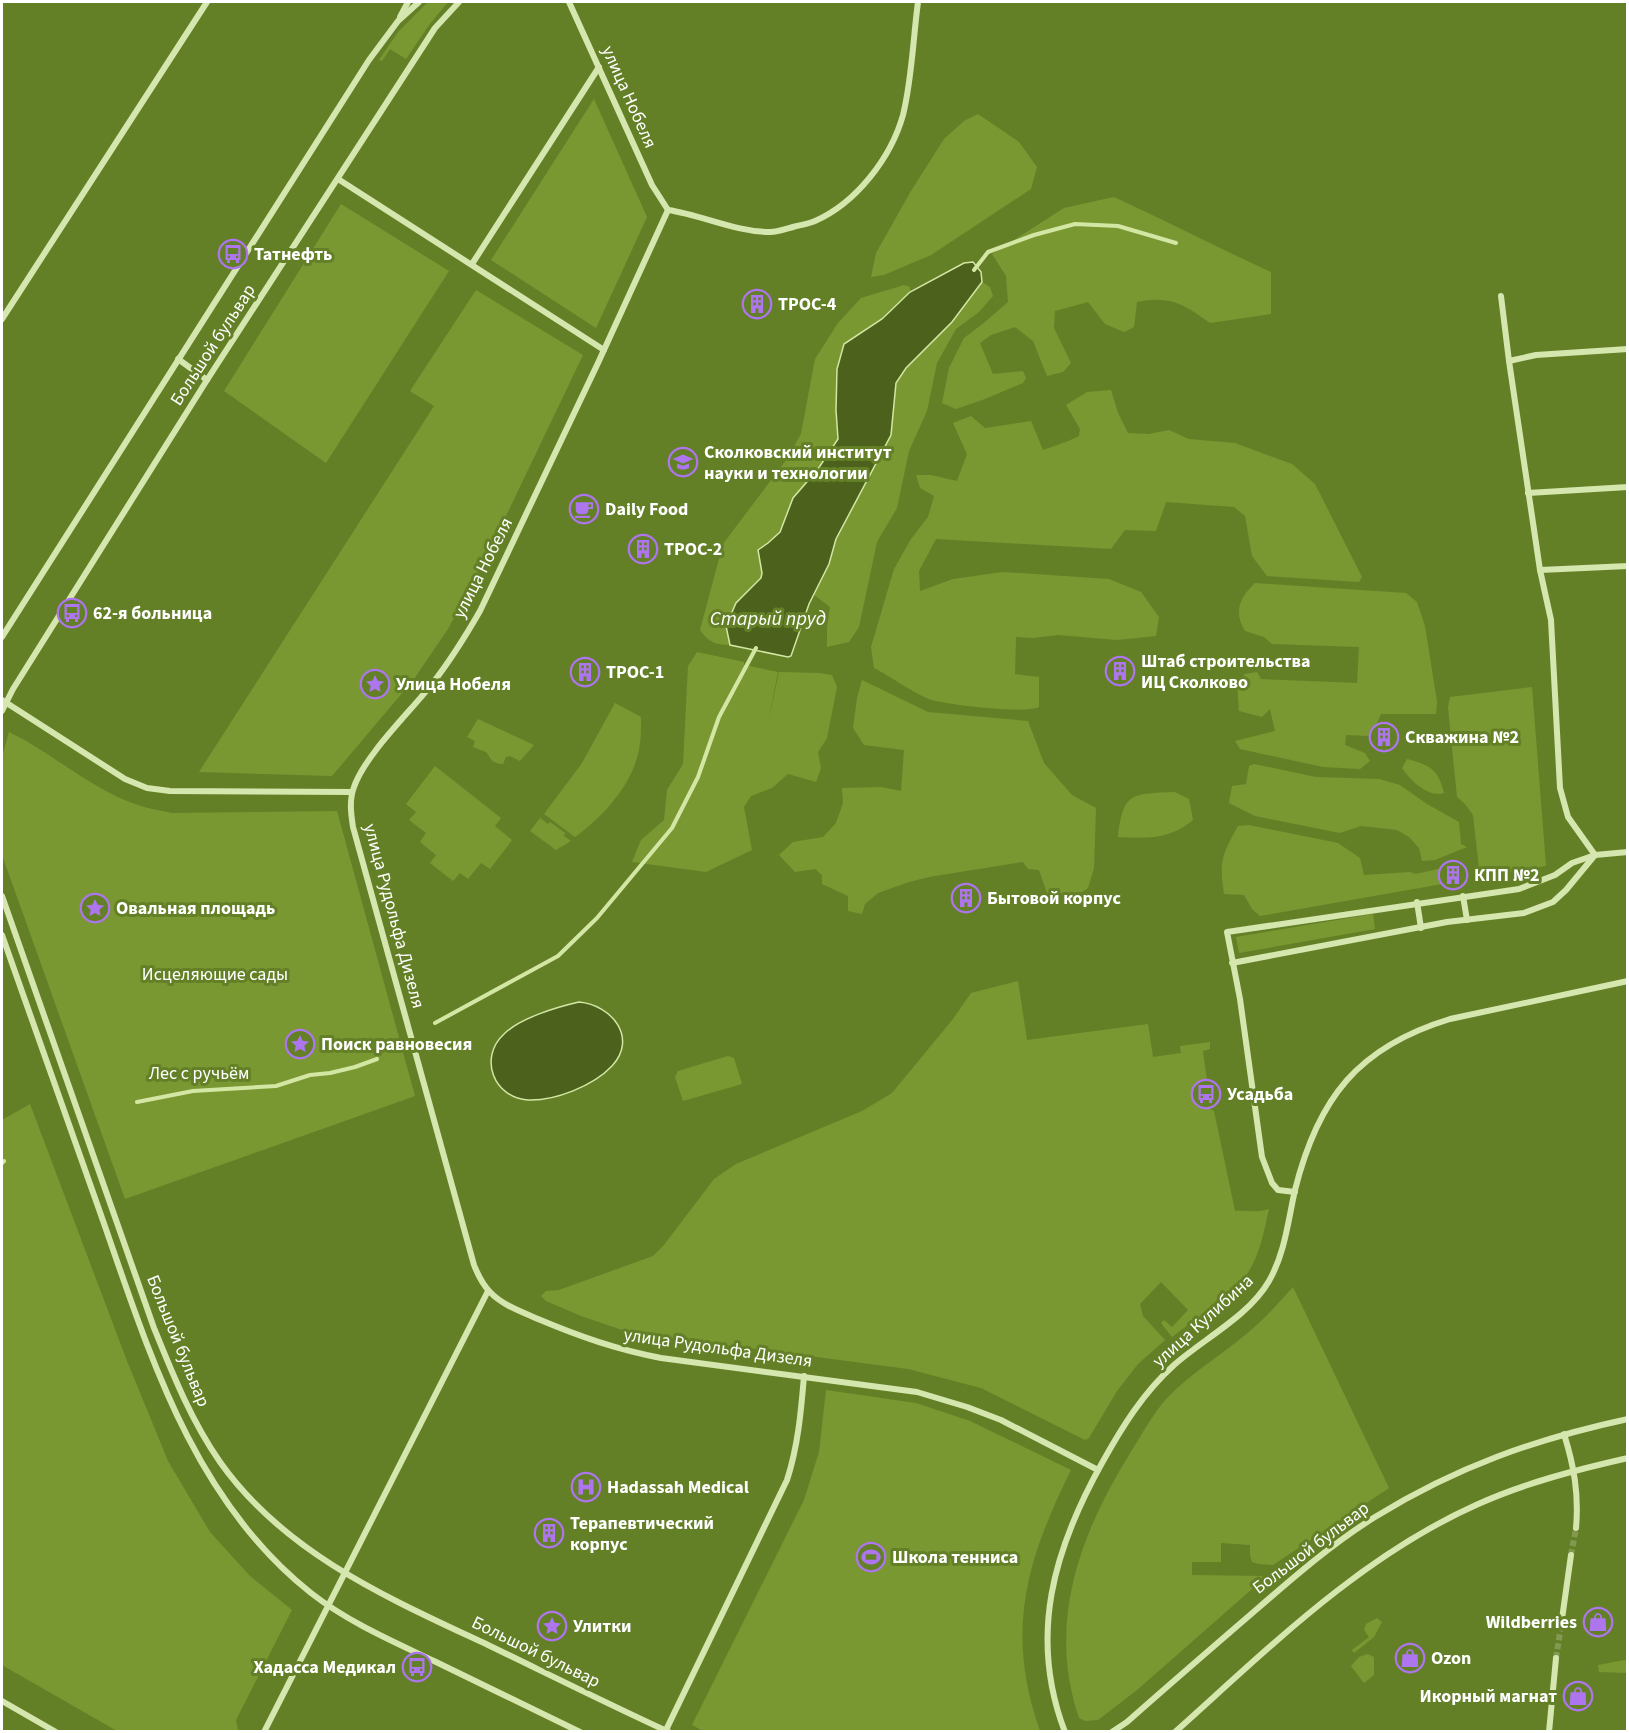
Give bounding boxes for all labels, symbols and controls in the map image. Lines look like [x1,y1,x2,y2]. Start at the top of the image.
street label: улица Нобеля [595,42,663,152]
bus stop icon: Татнефть [217,238,249,270]
place label: Татнефть [254,242,332,267]
street label: Большой бульвар [164,279,262,411]
building icon: TPOC-4 [741,288,773,320]
place label: TPOC-4 [778,292,837,317]
place label: Сколковский институт науки и технологии [704,440,892,486]
school or university icon: Сколковский институт науки и технологии [667,446,699,478]
cafe icon: Daily Food [568,493,600,525]
place label: Daily Food [605,497,688,522]
street label: улица Нобеля [447,513,519,623]
building icon: TPOC-2 [627,533,659,565]
place label: TPOC-2 [664,537,722,562]
bus stop icon: 62-я больница [56,597,88,629]
place label: 62-я больница [93,601,212,626]
water label: Старый пруд [710,605,826,633]
place label: Штаб строительства ИЦ Сколково [1141,649,1311,695]
building icon: Штаб строительства ИЦ Сколково [1104,655,1136,687]
building icon: TPOC-1 [569,656,601,688]
place label: TPOC-1 [606,660,664,685]
place icon: Улица Нобеля [359,668,391,700]
place label: Улица Нобеля [396,672,511,697]
building icon: Скважина №2 [1368,721,1400,753]
place label: Скважина №2 [1405,725,1519,750]
street label: улица Рудольфа Дизеля [357,821,431,1011]
building icon: КПП №2 [1437,859,1469,891]
place label: КПП №2 [1474,863,1539,888]
building icon: Бытовой корпус [950,882,982,914]
place label: Бытовой корпус [987,886,1121,911]
place icon: Овальная площадь [79,892,111,924]
place label: Овальная площадь [116,896,275,921]
park label: Исцеляющие сады [142,962,288,987]
place icon: Поиск равновесия [284,1028,316,1060]
place label: Поиск равновесия [321,1032,472,1057]
park label: Лес с ручьём [149,1061,249,1086]
bus stop icon: Усадьба [1190,1078,1222,1110]
place label: Усадьба [1227,1082,1293,1107]
street label: улица Кулибина [1147,1269,1259,1373]
street label: Большой бульвар [140,1271,216,1411]
street label: улица Рудольфа Дизеля [622,1322,814,1374]
hospital icon: Hadassah Medical [570,1471,602,1503]
place label: Hadassah Medical [607,1475,749,1500]
street label: Большой бульвар [1248,1496,1374,1600]
place label: Терапевтический корпус [570,1511,714,1557]
building icon: Терапевтический корпус [533,1517,565,1549]
sports icon: Школа тенниса [855,1541,887,1573]
place label: Школа тенниса [892,1545,1018,1570]
shop icon: Wildberries [1582,1606,1614,1638]
street label: Большой бульвар [468,1610,604,1694]
place icon: Улитки [536,1610,568,1642]
place label: Wildberries [1486,1610,1577,1635]
place label: Улитки [573,1614,632,1639]
shop icon: Ozon [1394,1642,1426,1674]
place label: Ozon [1431,1646,1471,1671]
bus stop icon: Хадасса Медикал [401,1651,433,1683]
place label: Хадасса Медикал [254,1655,396,1680]
shop icon: Икорный магнат [1562,1680,1594,1712]
place label: Икорный магнат [1420,1684,1557,1709]

